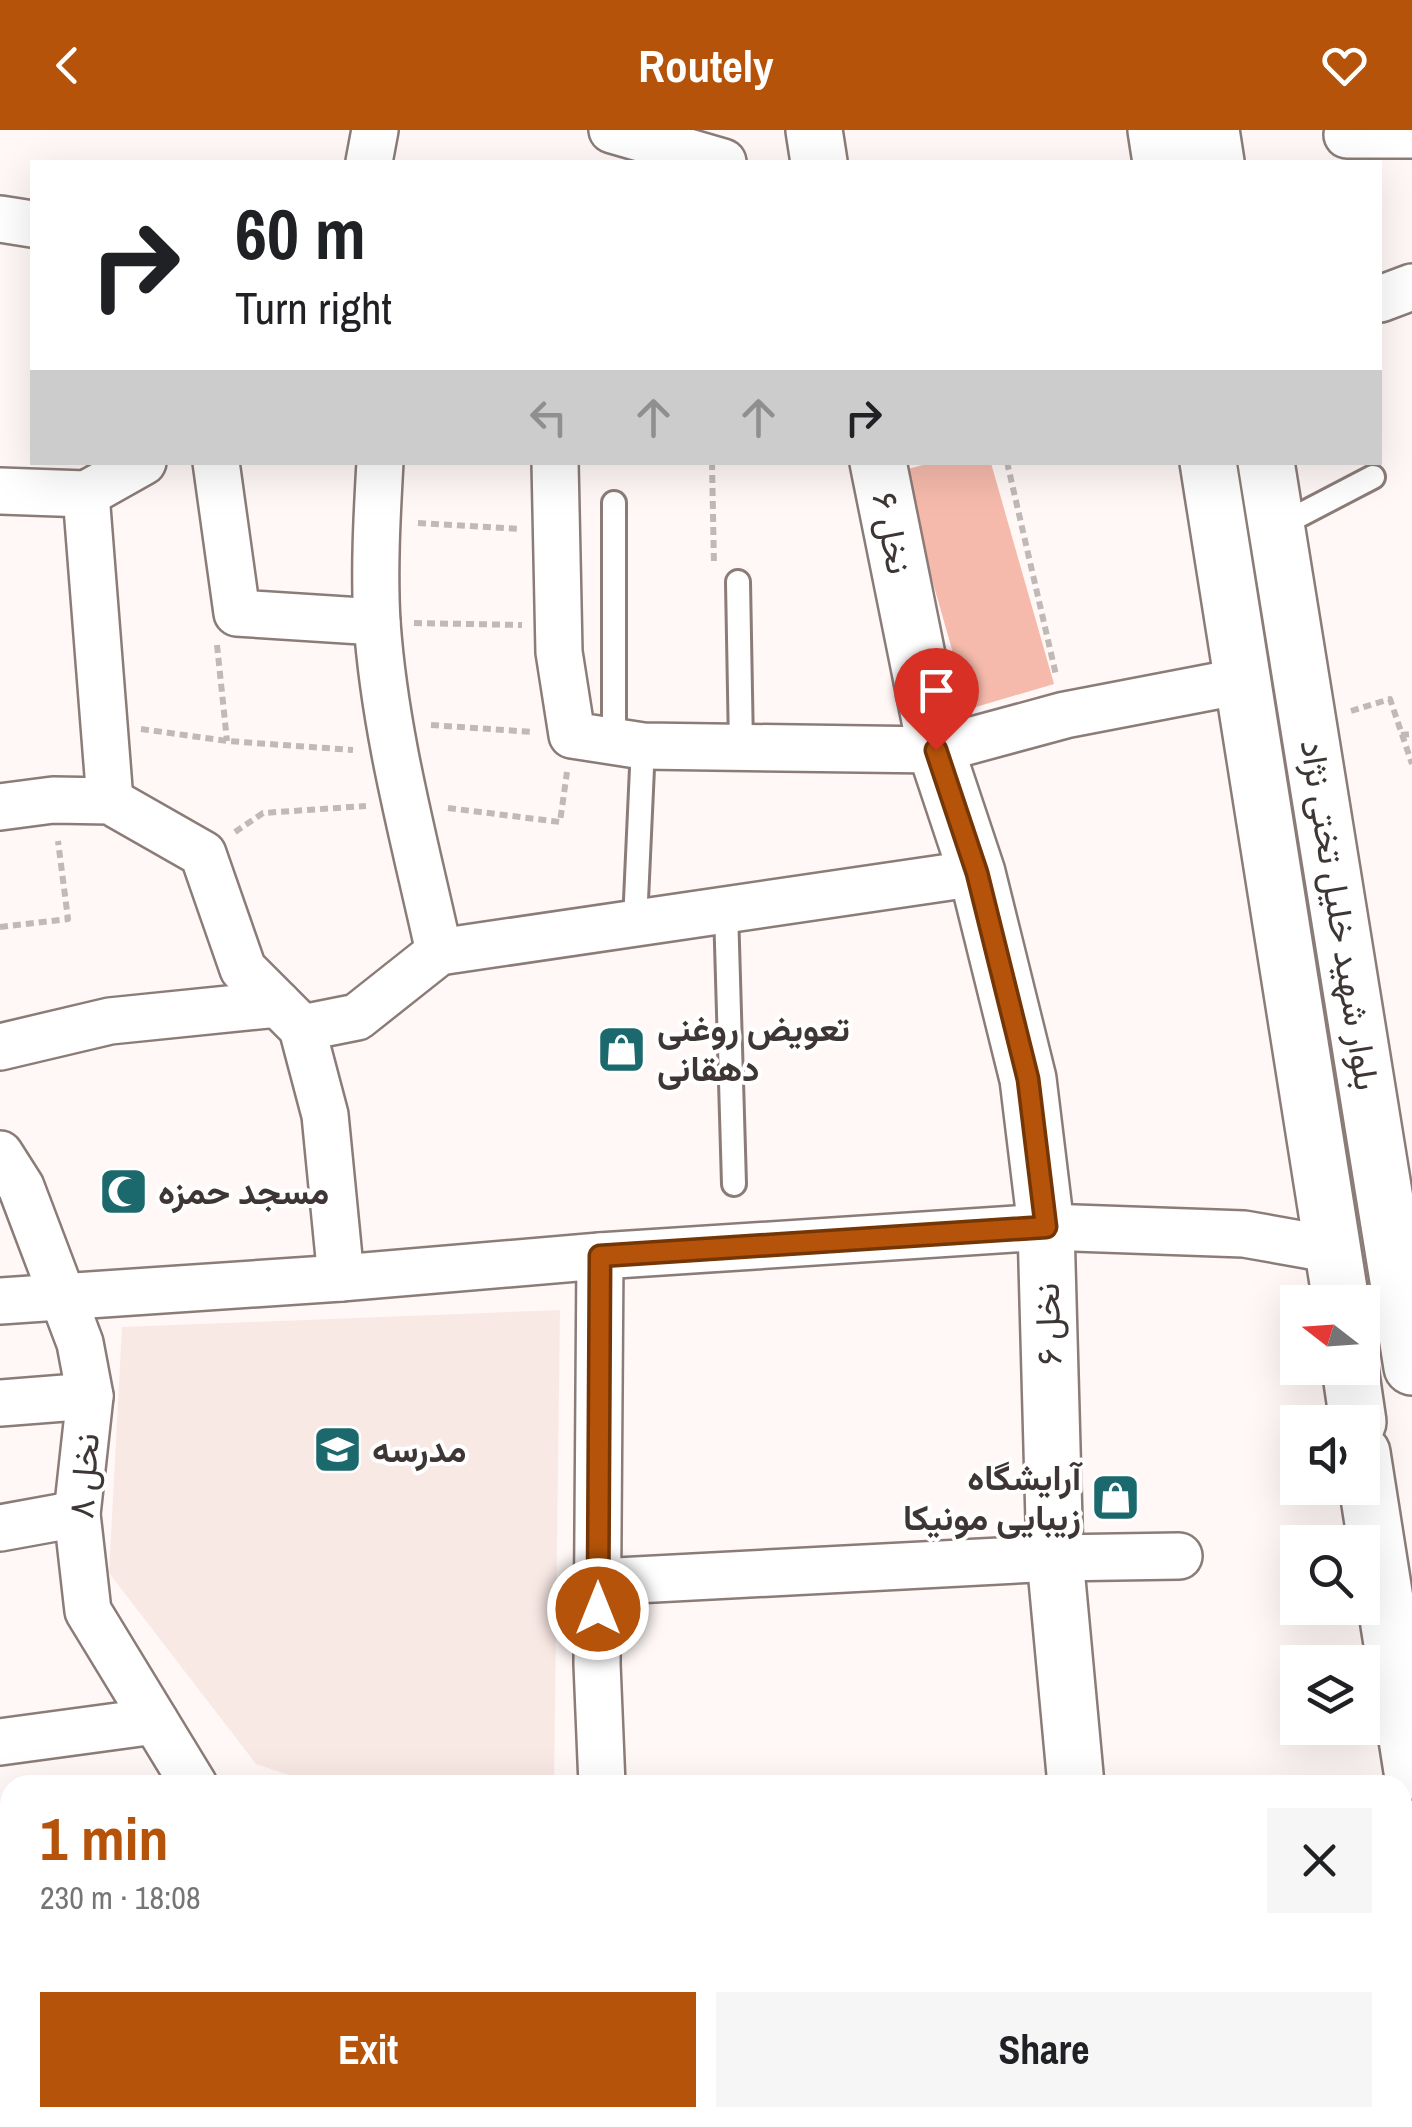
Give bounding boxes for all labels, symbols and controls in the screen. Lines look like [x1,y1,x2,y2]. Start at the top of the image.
text: Routely [638,35,774,96]
icon: back [40,38,95,93]
icon: heart [1317,38,1372,93]
text: 60 m [235,187,366,281]
icon: right [70,200,200,330]
text: Turn right [235,277,392,338]
icon: left [521,390,576,445]
icon: ahead [626,390,681,445]
icon: ahead [731,390,786,445]
icon: right [836,390,891,445]
street label: نخل ۶ [862,488,923,578]
pin [894,648,979,751]
icon: arrive [909,663,964,718]
street label: بلوار شهید خلیل تختی نژاد [1290,736,1391,1093]
place label: تعویض روغنی دهقانی [657,1005,850,1092]
shop icon: تعویض روغنی دهقانی [596,1023,648,1075]
mosque icon: مسجد حمزه [97,1166,149,1218]
place label: مسجد حمزه [158,1168,329,1215]
street label: نخل ۶ [1023,1282,1072,1366]
north arrow [1280,1285,1380,1385]
map controls [1280,1285,1380,1745]
button: sound [1280,1405,1380,1505]
school or university icon: مدرسه [311,1424,363,1476]
place label: مدرسه [372,1426,466,1473]
street label: نخل ۸ [57,1431,110,1520]
place label: آرایشگاه زیبایی مونیکا [903,1454,1083,1541]
shop icon: آرایشگاه زیبایی مونیکا [1090,1472,1142,1524]
button: search [1280,1525,1380,1625]
position arrow [546,1557,650,1661]
button: layers [1280,1645,1380,1745]
text: 1 min [40,1798,169,1879]
button: close [1267,1808,1372,1913]
text: 230 m · 18:08 [40,1876,200,1919]
button: Exit [40,1992,696,2107]
button: Share [716,1992,1372,2107]

